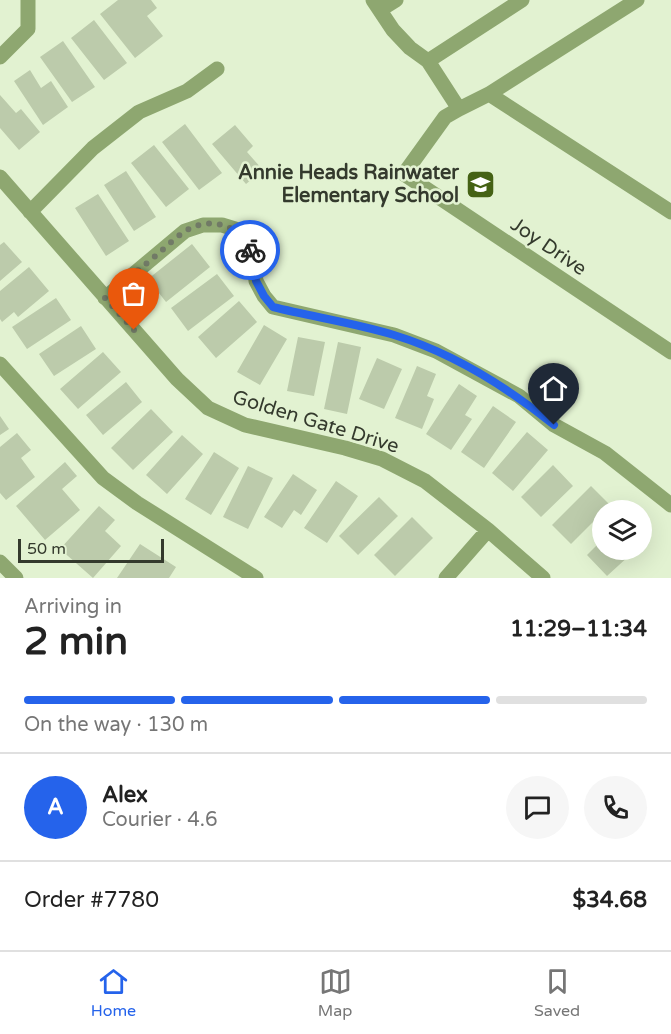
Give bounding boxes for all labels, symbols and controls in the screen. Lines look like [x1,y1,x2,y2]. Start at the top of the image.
place label: Annie Heads Rainwater Elementary School [238,161,459,208]
school or university icon: Annie Heads Rainwater Elementary School [464,168,496,200]
street label: Joy Drive [506,213,591,281]
courier [220,220,280,280]
icon: bike [234,234,267,267]
pin [108,268,159,330]
icon: bag [117,277,150,310]
pin [528,363,579,425]
icon: home [537,372,570,405]
street label: Golden Gate Drive [229,385,402,459]
map controls [592,500,652,560]
button: layers [592,500,652,560]
scale bar [18,536,164,564]
text: 50 m [27,539,66,559]
text: Arriving in [24,595,122,619]
text: 11:29–11:34 [510,616,647,642]
text: 2 min [24,618,128,665]
text: On the way · 130 m [24,713,208,737]
button: chat [506,776,569,839]
button: phone [584,776,647,839]
text: Alex [102,782,148,808]
text: A [47,794,64,820]
text: Courier · 4.6 [102,808,217,832]
text: Order #7780 [24,887,159,913]
text: $34.68 [572,887,647,913]
tab: Home [91,965,136,1021]
tab: Map [318,965,352,1021]
tab: Saved [534,965,580,1021]

